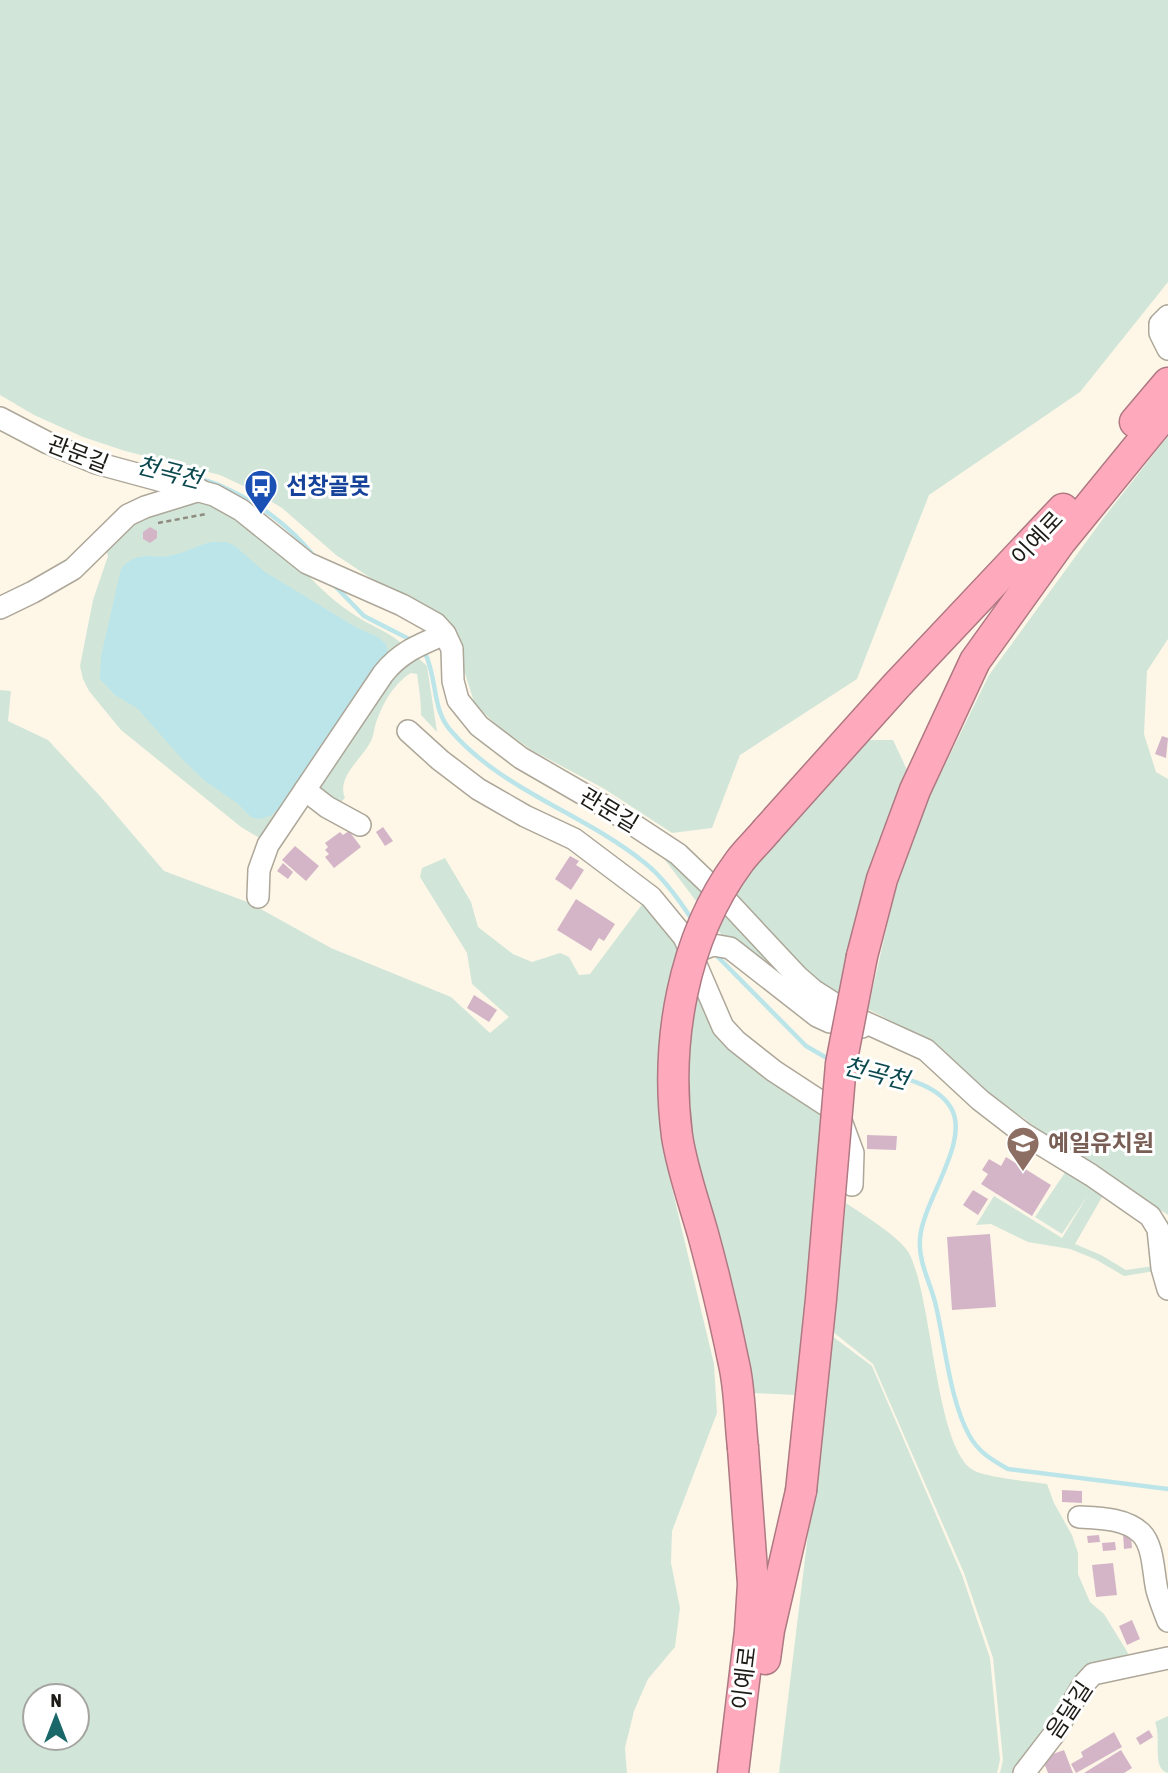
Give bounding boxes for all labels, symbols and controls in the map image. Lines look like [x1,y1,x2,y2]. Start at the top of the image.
street label: 관문길 [44,430,112,478]
water label: 천곡천 [134,451,207,494]
bus stop icon: 선창골못 [242,467,280,516]
place label: 선창골못 [286,473,371,499]
street label: 이예로 [1006,506,1068,570]
street label: 관문길 [575,783,643,837]
water label: 천곡천 [841,1052,914,1095]
school or university icon: 예일유치원 [1004,1124,1042,1173]
place label: 예일유치원 [1048,1130,1154,1156]
street label: 이예로 [727,1645,761,1711]
street label: 음달길 [1040,1676,1098,1744]
north arrow [21,1682,91,1752]
text: N [50,1689,62,1711]

